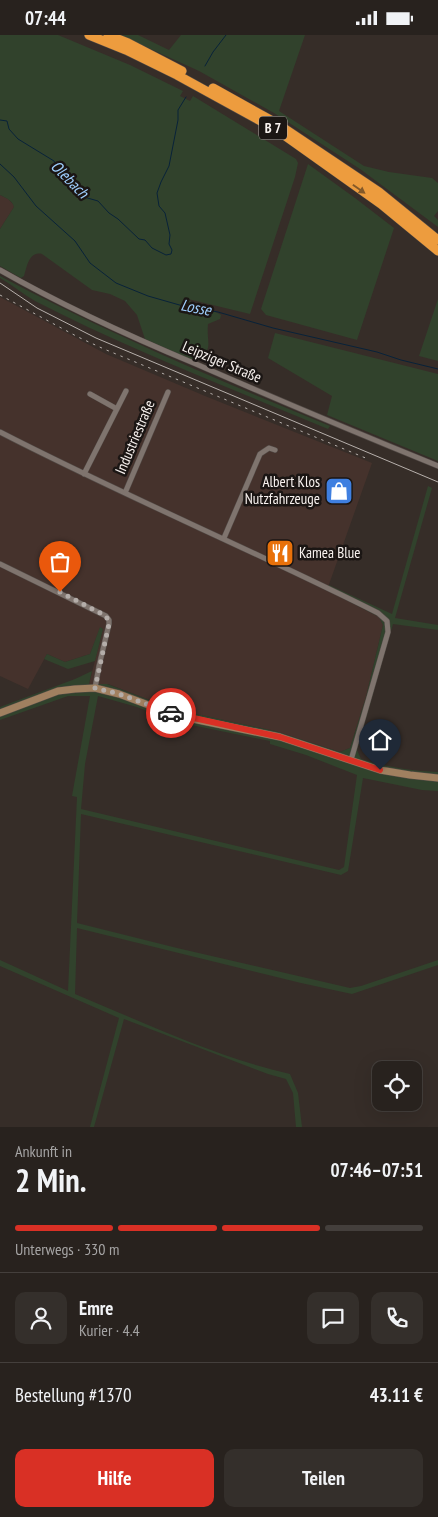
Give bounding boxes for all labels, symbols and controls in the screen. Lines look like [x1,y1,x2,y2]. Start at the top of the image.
text: 07:44 [25,6,66,30]
road number: B 7 [259,117,287,140]
water label: Olebach [47,156,94,203]
one-way arrow [352,184,366,194]
water label: Losse [179,294,214,320]
street label: Leipziger Straße [180,336,265,387]
street label: Industriestraße [110,397,159,477]
place label: Albert Klos Nutzfahrzeuge [245,472,320,508]
shop icon: Albert Klos Nutzfahrzeuge [324,476,354,506]
restaurant icon: Kamea Blue [265,538,295,568]
pin [39,541,81,592]
place label: Kamea Blue [299,543,361,562]
icon: bag [46,548,74,576]
courier [146,688,196,738]
icon: car [157,699,185,727]
pin [359,719,401,770]
icon: home [366,726,394,754]
map controls [372,1061,422,1111]
button: locate [372,1061,422,1111]
text: Ankunft in [15,1141,72,1161]
text: 07:46–07:51 [330,1158,423,1182]
text: 2 Min. [15,1159,86,1201]
text: Unterwegs · 330 m [15,1239,119,1259]
button: person [15,1292,67,1344]
button: chat [307,1292,359,1344]
button: phone [371,1292,423,1344]
text: Emre [79,1296,113,1320]
text: Kurier · 4.4 [79,1320,140,1340]
text: Bestellung #1370 [15,1383,132,1407]
text: 43.11 € [370,1383,423,1407]
button: Hilfe [15,1449,214,1507]
button: Teilen [224,1449,423,1507]

